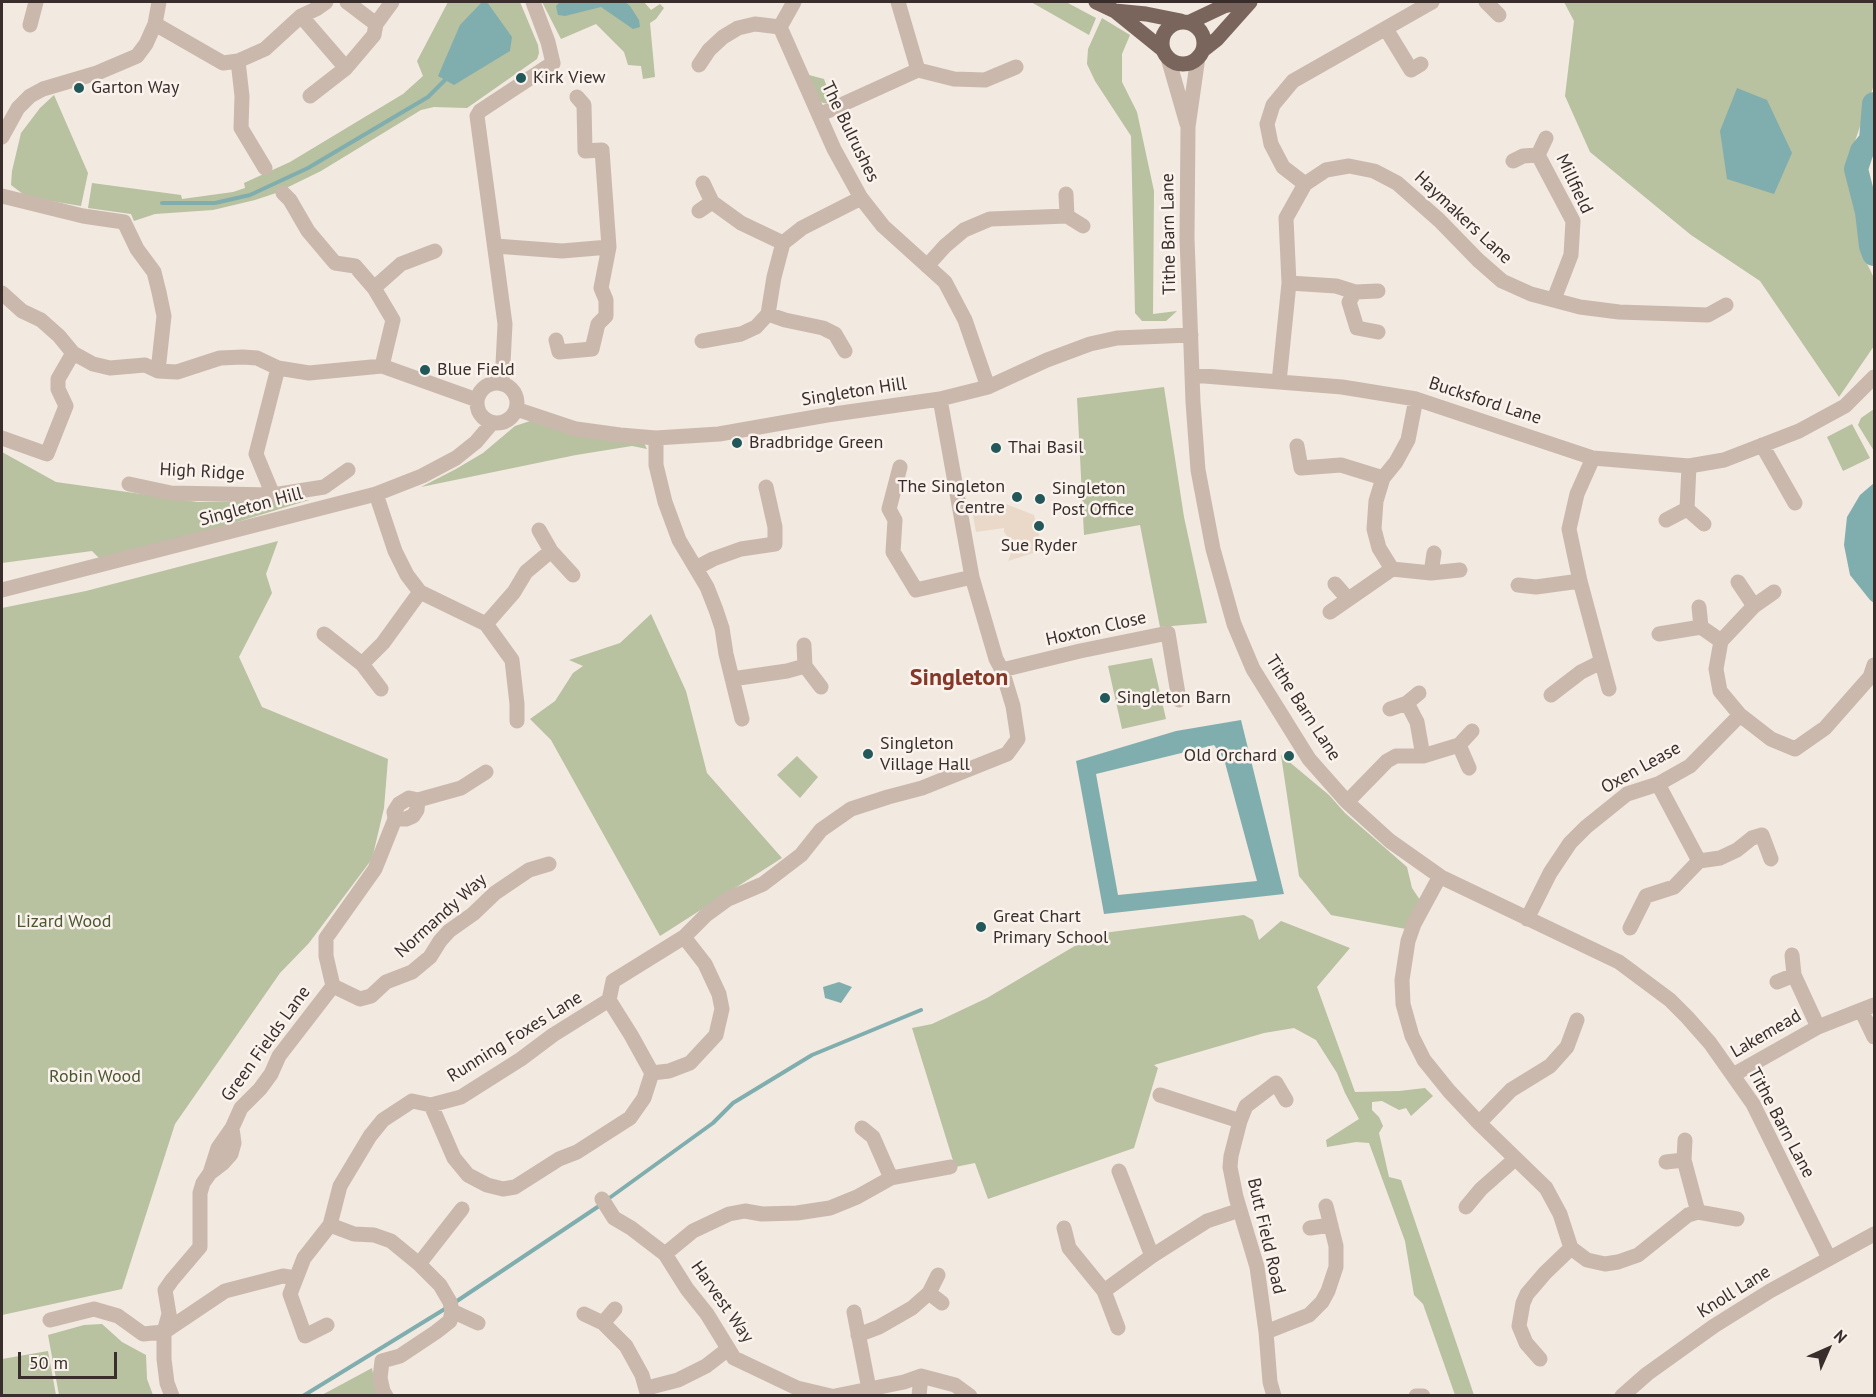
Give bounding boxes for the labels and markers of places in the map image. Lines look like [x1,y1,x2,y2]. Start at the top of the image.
place label: Kirk View [533,67,606,89]
marker: Kirk View [514,71,528,85]
place label: Garton Way [91,77,179,99]
marker: Garton Way [72,81,86,95]
place label: Blue Field [437,359,515,381]
marker: Blue Field [418,363,432,377]
place label: Bradbridge Green [749,432,883,454]
marker: Bradbridge Green [730,436,744,450]
place label: Thai Basil [1008,437,1083,459]
marker: Thai Basil [989,441,1003,455]
place label: The Singleton Centre [898,476,1005,518]
place label: Singleton Post Office [1052,478,1134,520]
marker: The Singleton Centre [1010,490,1024,504]
marker: Singleton Post Office [1033,492,1047,506]
marker: Sue Ryder [1032,519,1046,533]
place label: Sue Ryder [1001,535,1077,557]
place label: Singleton Barn [1117,687,1231,709]
marker: Singleton Barn [1098,691,1112,705]
place label: Singleton Village Hall [880,733,970,776]
place label: Old Orchard [1184,745,1277,767]
marker: Singleton Village Hall [861,747,875,761]
marker: Old Orchard [1282,749,1296,763]
place label: Great Chart Primary School [993,906,1108,948]
marker: Great Chart Primary School [974,920,988,934]

